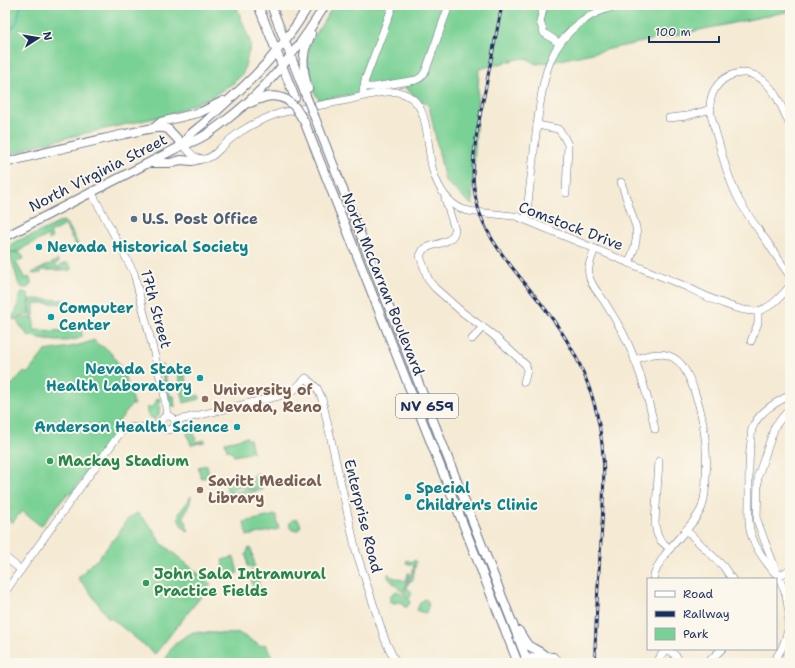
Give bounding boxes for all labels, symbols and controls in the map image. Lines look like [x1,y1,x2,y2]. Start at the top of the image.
north arrow [18,18,58,58]
scale bar [649,18,719,44]
text: 100 m [655,24,691,40]
text: N [39,30,56,42]
street label: North Virginia Street [25,129,171,217]
street label: North McCarran Boulevard [337,190,429,379]
street label: Comstock Drive [516,197,626,255]
place label: U.S. Post Office [142,209,258,229]
marker: U.S. Post Office [129,214,139,224]
place label: Nevada Historical Society [47,237,249,257]
marker: Nevada Historical Society [34,242,44,252]
street label: 17th Street [136,267,176,351]
place label: Computer Center [59,298,134,335]
marker: Computer Center [46,312,56,322]
place label: Nevada State Health Laboratory [46,359,192,396]
marker: Nevada State Health Laboratory [195,373,205,383]
place label: University of Nevada, Reno [213,380,322,417]
marker: University of Nevada, Reno [200,394,210,404]
road number: NV 659 [396,394,458,418]
place label: Anderson Health Science [34,417,229,437]
marker: Anderson Health Science [232,422,242,432]
place label: Mackay Stadium [58,451,189,471]
marker: Mackay Stadium [45,456,55,466]
street label: Enterprise Road [339,457,387,575]
place label: Savitt Medical Library [208,471,322,508]
place label: Special Children's Clinic [416,478,538,515]
marker: Savitt Medical Library [195,485,205,495]
marker: Special Children's Clinic [403,492,413,502]
place label: John Sala Intramural Practice Fields [154,564,326,601]
marker: John Sala Intramural Practice Fields [141,578,151,588]
legend [647,578,777,650]
text: Road [683,586,714,602]
text: Railway [683,606,730,622]
text: Park [683,626,709,642]

